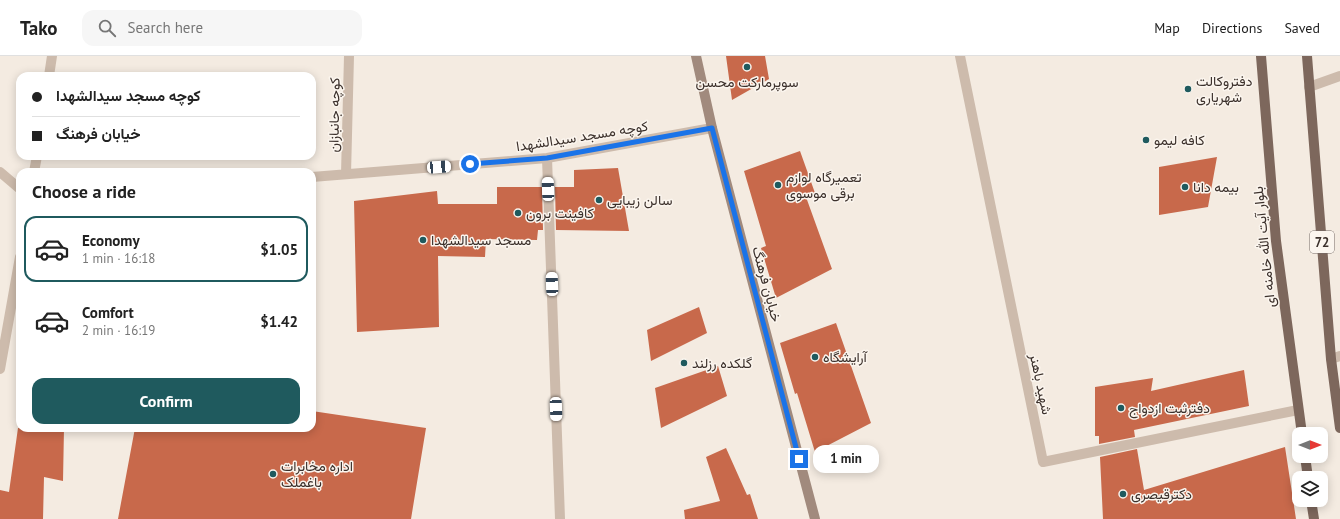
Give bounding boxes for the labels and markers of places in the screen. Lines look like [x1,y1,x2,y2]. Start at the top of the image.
marker: سوپرمارکت محسن [742,62,752,72]
place label: دفتروکالت شهریاری [1196,72,1253,106]
place label: سوپرمارکت محسن [696,73,798,92]
marker: دفتروکالت شهریاری [1183,84,1193,94]
place label: کافه لیمو [1154,131,1205,149]
marker: کافه لیمو [1141,135,1151,145]
place label: تعمیرگاه لوازم برقی موسوی [786,168,862,202]
place label: بیمه دانا [1193,178,1239,196]
marker: تعمیرگاه لوازم برقی موسوی [773,180,783,190]
marker: بیمه دانا [1180,182,1190,192]
place label: سالن زیبایی [607,191,673,209]
marker: سالن زیبایی [594,195,604,205]
place label: کافینت برون [526,204,594,222]
marker: کافینت برون [513,208,523,218]
place label: مسجد سیدالشهدا [431,231,531,249]
marker: مسجد سیدالشهدا [418,235,428,245]
place label: آرایشگاه [823,348,869,366]
marker: آرایشگاه [810,352,820,362]
place label: گلکده رزلند [692,354,752,372]
marker: گلکده رزلند [679,358,689,368]
place label: دفترثبت ازدواج [1129,399,1210,419]
marker: دفترثبت ازدواج [1116,403,1126,413]
place label: اداره مخابرات باغملک [281,457,353,491]
marker: اداره مخابرات باغملک [268,469,278,479]
place label: دکترقیصری [1131,485,1192,503]
marker: دکترقیصری [1118,489,1128,499]

